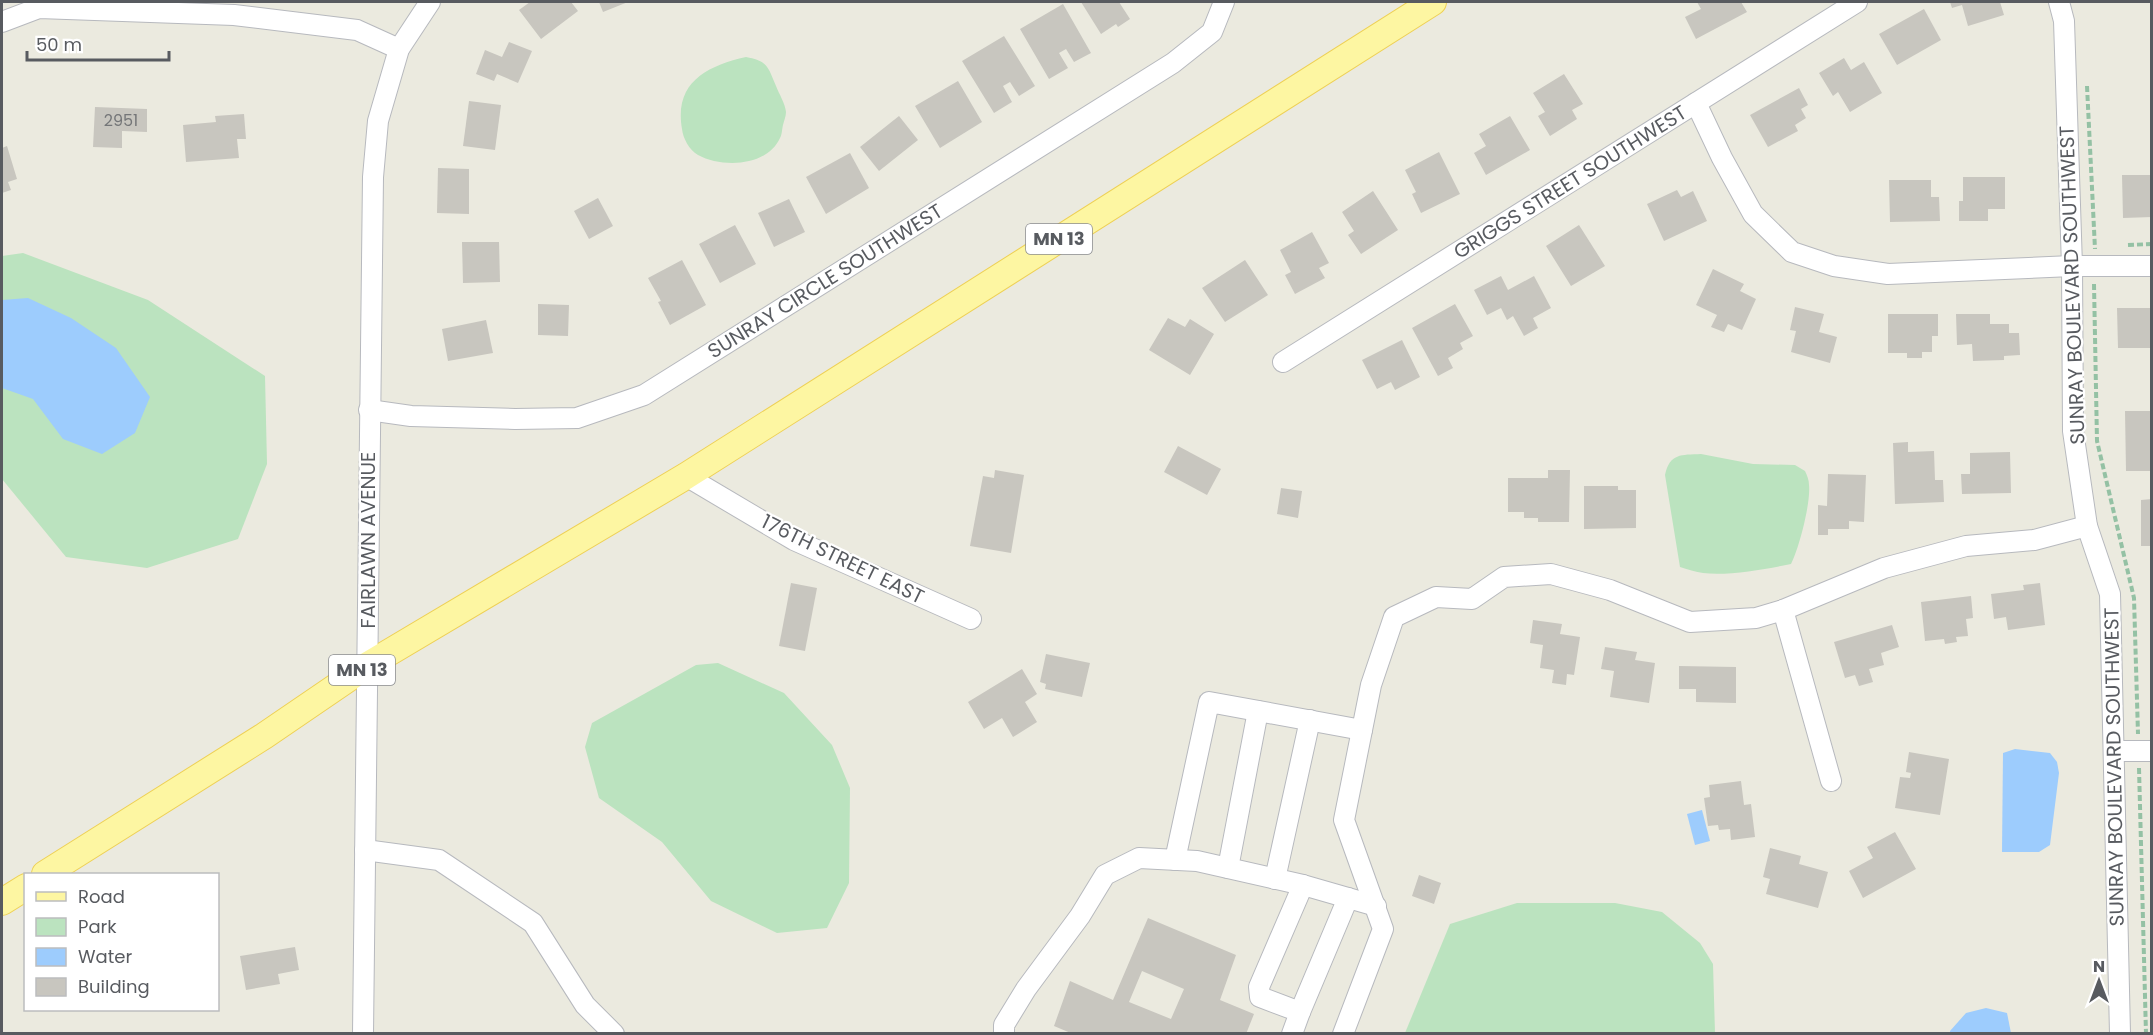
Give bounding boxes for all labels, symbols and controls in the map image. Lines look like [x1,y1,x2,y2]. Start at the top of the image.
scale bar [27,24,170,62]
text: 50 m [36,32,82,57]
street label: GRIGGS STREET SOUTHWEST [1448,98,1692,265]
house number: 2951 [104,109,138,132]
street label: SUNRAY BOULEVARD SOUTHWEST [2052,125,2092,445]
street label: SUNRAY CIRCLE SOUTHWEST [702,197,948,365]
road number: MN 13 [1026,224,1092,254]
street label: FAIRLAWN AVENUE [354,452,382,628]
street label: 176TH STREET EAST [757,507,929,611]
street label: SUNRAY BOULEVARD SOUTHWEST [2097,607,2131,927]
road number: MN 13 [329,655,395,685]
legend [24,873,219,1011]
text: Road [78,884,125,909]
text: Park [78,914,117,939]
text: Water [78,944,132,969]
north arrow [2069,951,2129,1011]
text: N [2093,955,2105,978]
text: Building [78,974,150,999]

